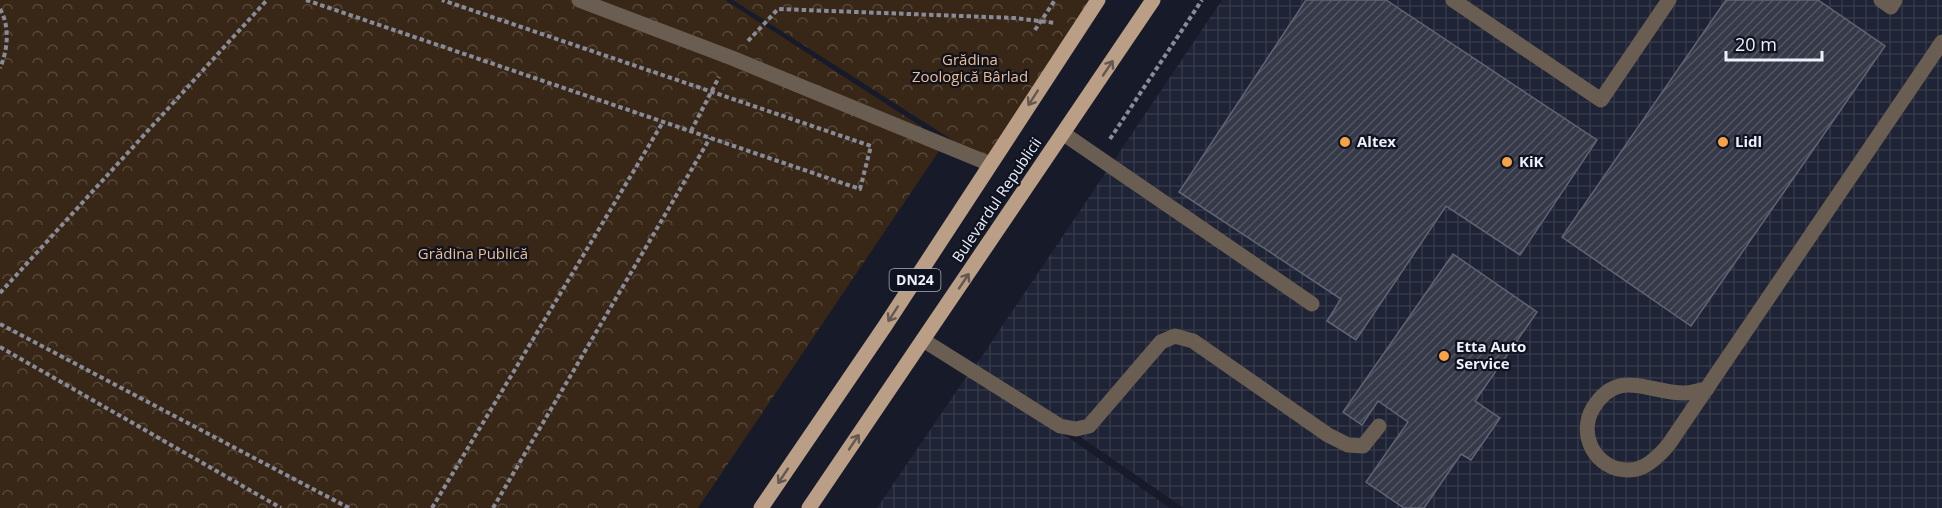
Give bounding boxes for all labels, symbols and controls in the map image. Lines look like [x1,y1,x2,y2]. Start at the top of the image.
scale bar [1726,24,1822,62]
text: 20 m [1735,32,1777,56]
park label: Grădina Zoologică Bârlad [912,49,1028,86]
one-way arrow [1102,60,1114,76]
one-way arrow [1027,89,1039,106]
place label: Altex [1357,131,1396,151]
place label: Lidl [1735,131,1762,151]
street label: Bulevardul Republicii [947,133,1045,266]
marker: Altex [1338,135,1352,149]
marker: Lidl [1716,135,1730,149]
place label: KiK [1519,151,1544,171]
marker: KiK [1500,155,1514,169]
park label: Grădina Publică [418,243,528,263]
road number: DN24 [890,269,940,291]
one-way arrow [958,273,970,290]
one-way arrow [886,306,899,323]
place label: Etta Auto Service [1456,336,1526,373]
marker: Etta Auto Service [1437,349,1451,363]
one-way arrow [848,435,860,451]
one-way arrow [777,467,789,484]

